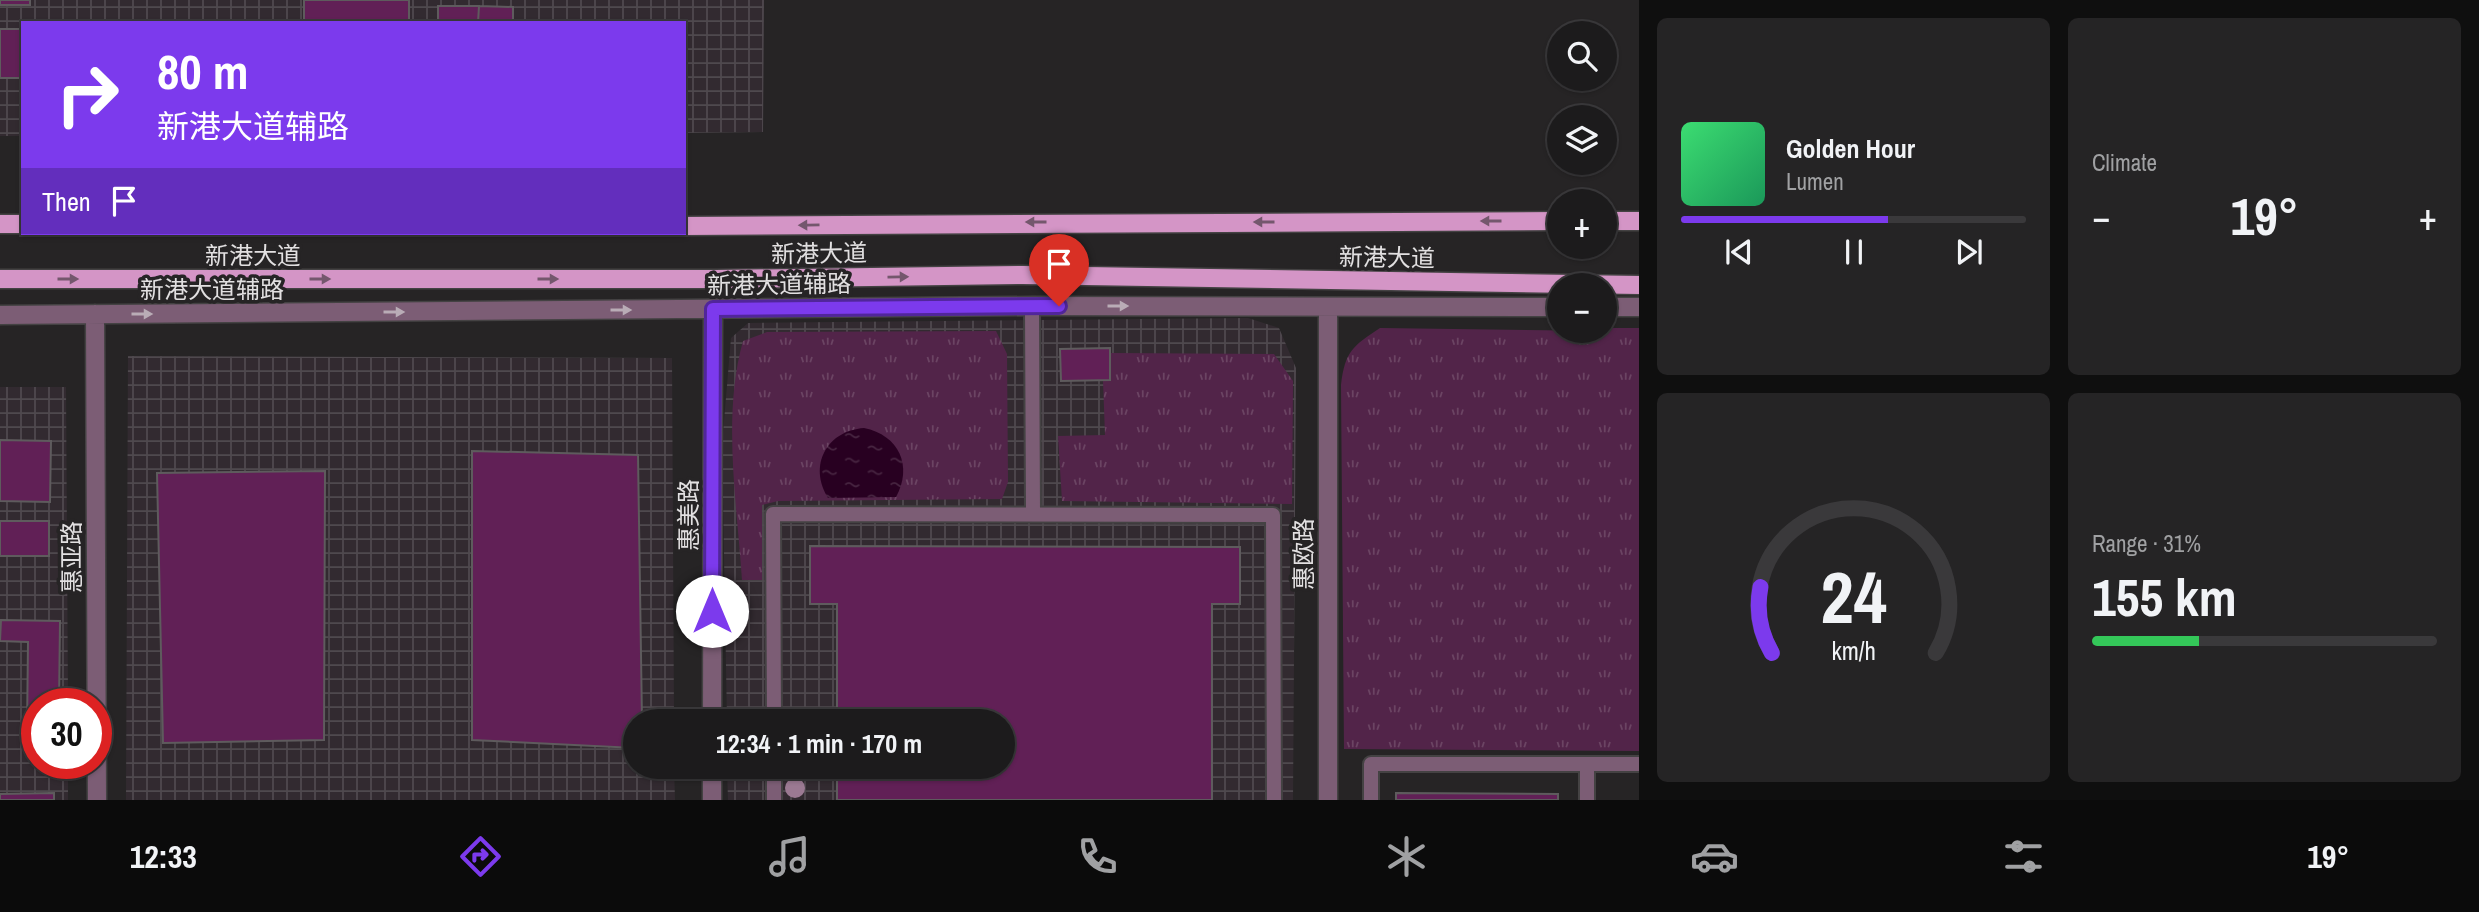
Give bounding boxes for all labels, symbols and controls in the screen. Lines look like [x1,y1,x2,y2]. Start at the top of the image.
map controls [1547,21,1617,343]
button: search [1547,21,1617,91]
text: 80 m [157,38,249,104]
icon: right [42,49,133,140]
text: 新港大道辅路 [157,105,349,148]
button: layers [1547,105,1617,175]
text: Golden Hour [1786,131,1915,166]
text: Climate [2092,147,2157,178]
text: Lumen [1786,166,1844,197]
text: 19° [2230,181,2299,251]
icon: arrive [105,182,143,220]
text: Then [42,184,91,219]
button: + [1547,189,1617,259]
text: − [2092,191,2110,242]
text: + [2419,191,2437,242]
one-way arrow [1480,215,1502,227]
one-way arrow [1025,216,1047,228]
one-way arrow [1252,216,1274,228]
one-way arrow [797,219,819,231]
icon: previous [1720,233,1758,271]
icon: pause [1835,233,1873,271]
icon: next [1950,233,1988,271]
pin [1029,234,1089,306]
street label: 新港大道 [771,236,867,270]
street label: 新港大道 [205,239,301,271]
street label: 新港大道 [1339,240,1435,274]
icon: arrive [1040,245,1078,283]
street label: 新港大道辅路 [707,267,851,301]
one-way arrow [887,271,909,283]
one-way arrow [57,273,79,285]
street label: 新港大道辅路 [140,273,284,305]
one-way arrow [309,273,331,285]
one-way arrow [537,273,559,285]
button: − [1547,273,1617,343]
one-way arrow [1107,300,1129,312]
one-way arrow [610,304,632,316]
one-way arrow [383,306,405,318]
one-way arrow [131,308,153,320]
street label: 惠美路 [672,479,704,551]
street label: 惠欧路 [1287,518,1319,590]
street label: 惠亚路 [55,521,87,593]
text: Range · 31% [2092,528,2201,559]
text: 24 [1820,549,1887,647]
text: 155 km [2092,562,2237,632]
position arrow [675,574,749,648]
text: km/h [1831,634,1876,668]
speed limit sign: 30 [21,688,112,779]
text: 12:34 · 1 min · 170 m [716,726,922,761]
icon: directions [456,832,505,881]
icon: music [765,832,814,881]
icon: phone [1073,832,1122,881]
icon: climate [1382,832,1431,881]
icon: car [1690,832,1739,881]
icon: filters [1999,832,2048,881]
text: 12:33 [130,835,197,878]
text: 19° [2307,835,2349,878]

